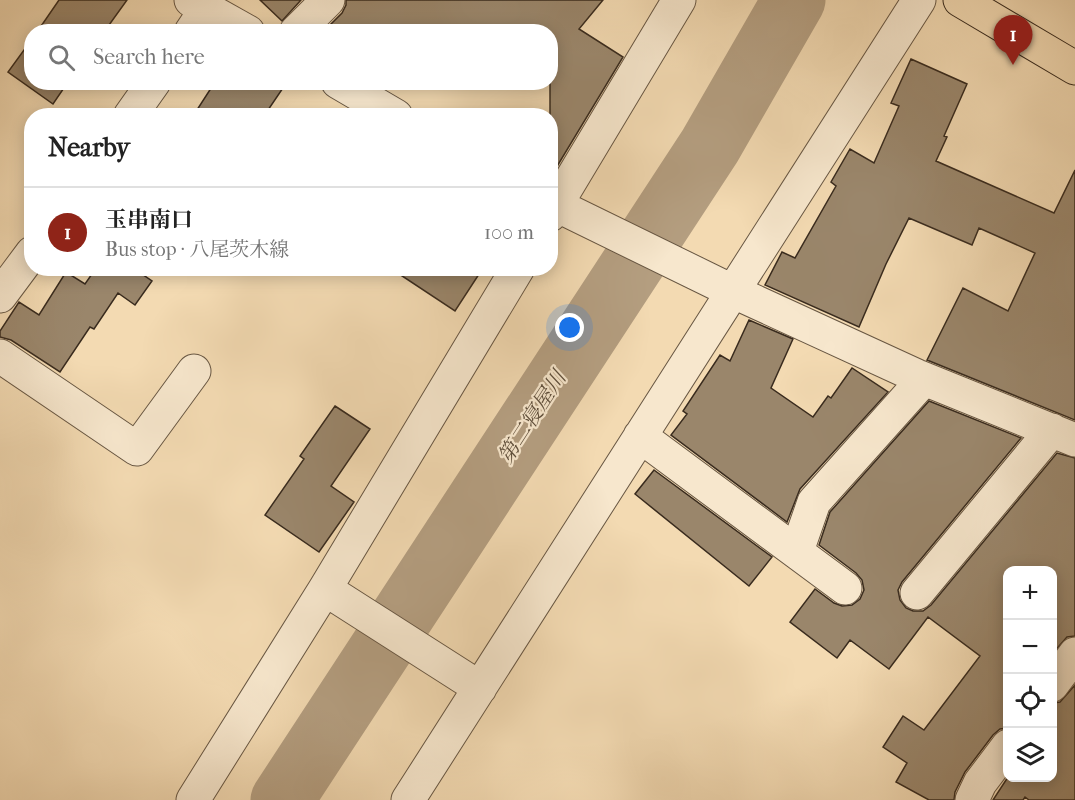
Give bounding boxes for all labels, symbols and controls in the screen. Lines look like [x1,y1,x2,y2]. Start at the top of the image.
pin: 1 [994,16,1032,65]
search box [24,24,558,90]
icon: search [45,41,78,74]
text: Search here [93,44,205,70]
text: Nearby [48,132,130,163]
text: 玉串南口 [105,207,193,233]
text: 1 [64,221,71,244]
text: 100 m [484,221,534,244]
text: Bus stop · 八尾茨木線 [105,238,289,261]
your location [555,313,584,342]
water label: 第二寝屋川 [493,365,572,468]
map controls [1003,566,1057,782]
button: + [1003,566,1057,620]
button: − [1003,620,1057,674]
button: locate [1003,674,1057,728]
button: layers [1003,728,1057,782]

